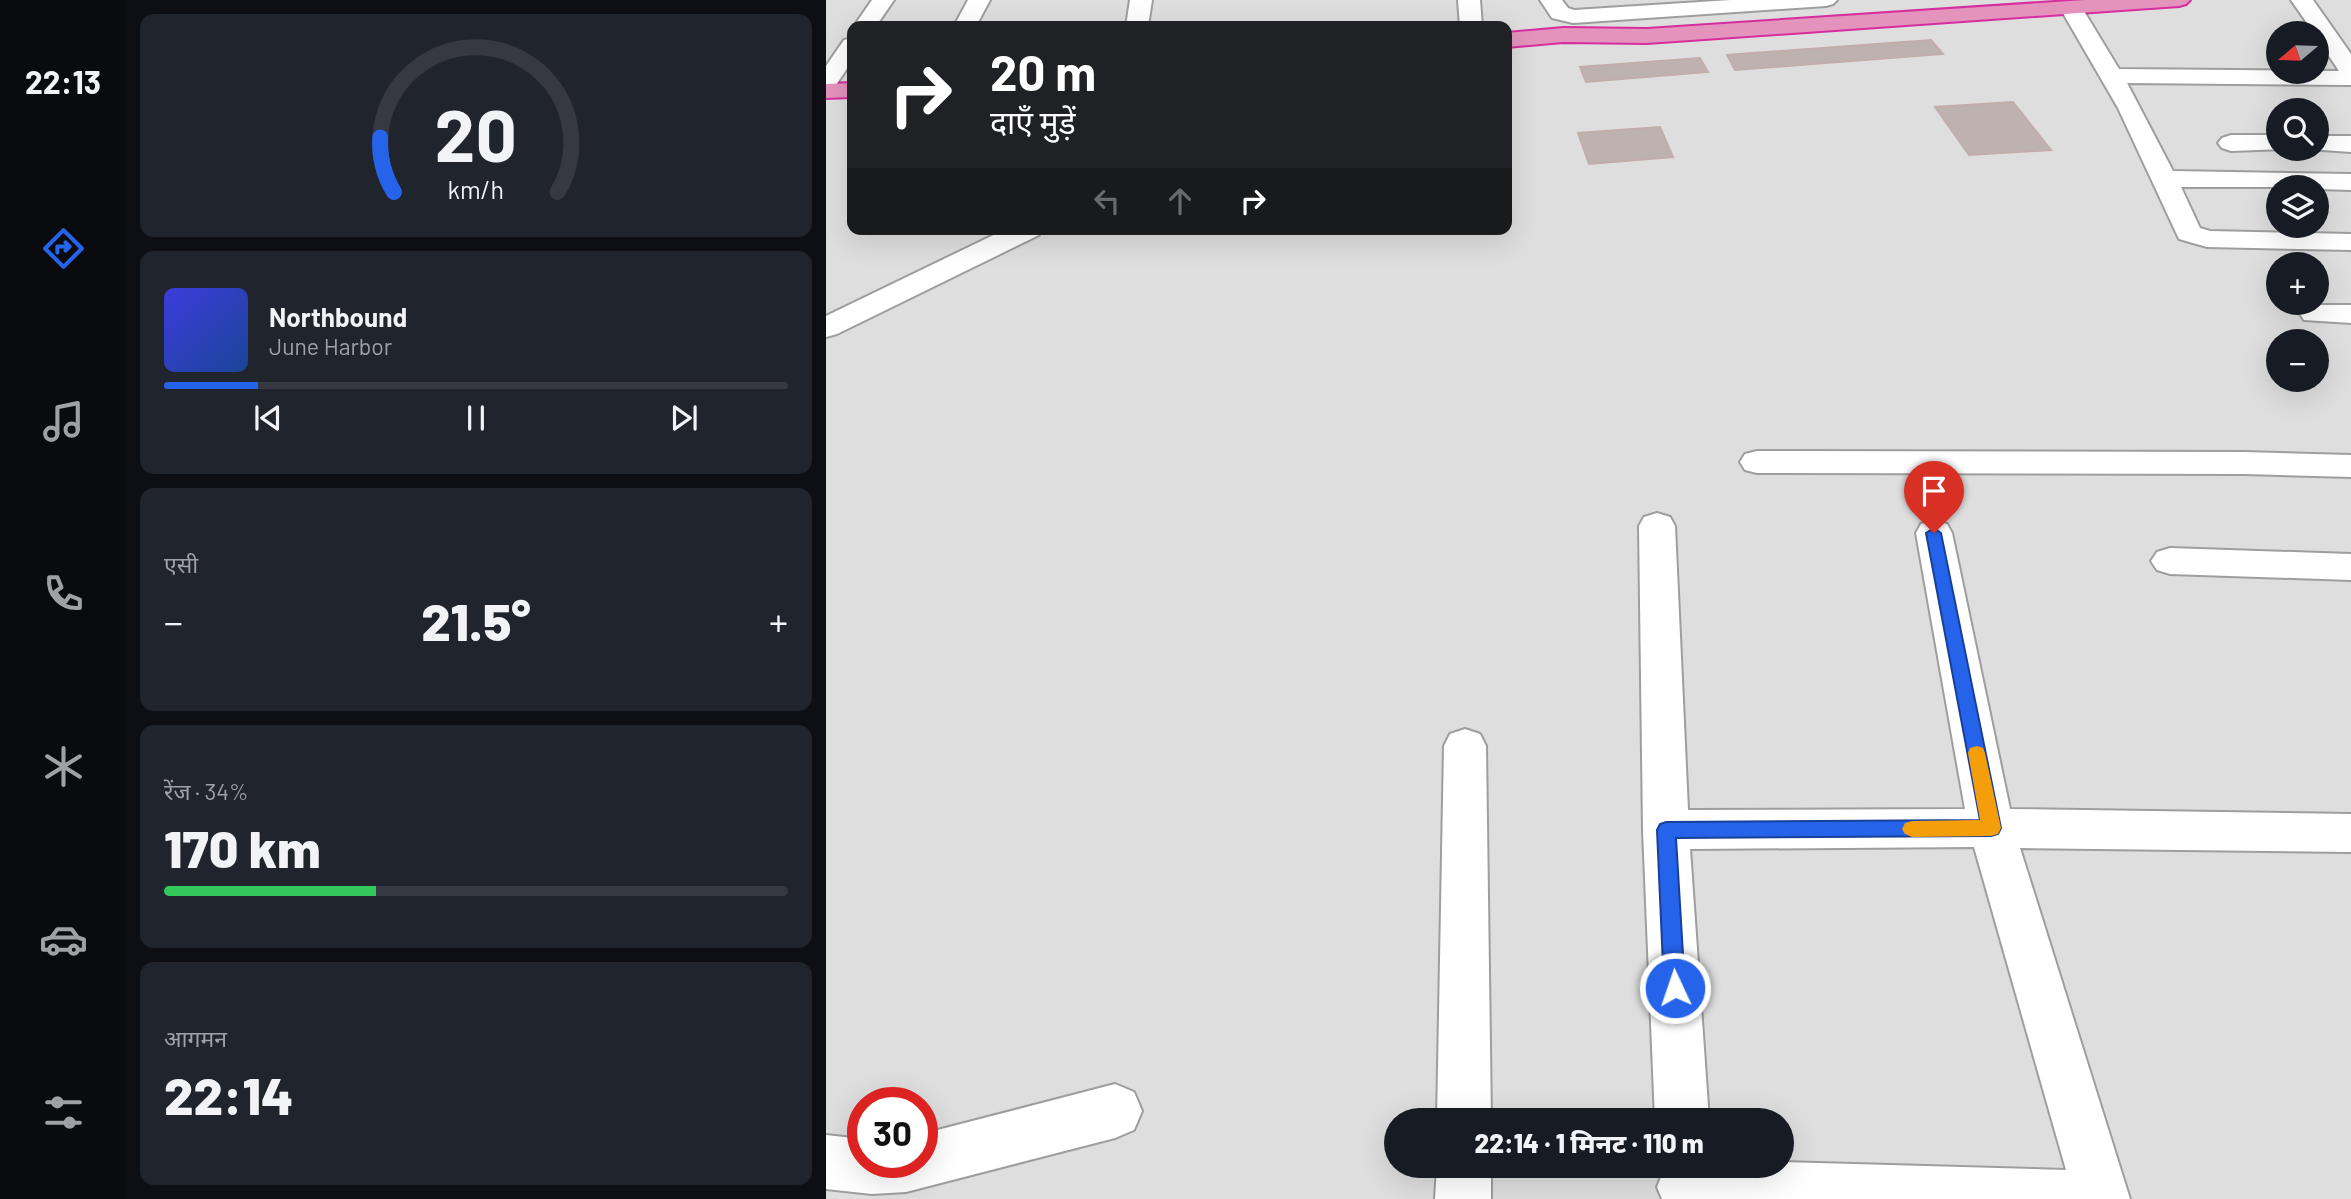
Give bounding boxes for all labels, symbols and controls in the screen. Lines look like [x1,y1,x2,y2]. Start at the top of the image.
north arrow [2266,21,2329,84]
map controls [2266,21,2329,392]
text: 20 m [990,42,1096,101]
icon: right [875,49,966,140]
text: 22:13 [25,62,101,100]
text: 20 [435,89,517,177]
button: search [2266,98,2329,161]
text: दाएँ मुड़ें [990,102,1076,140]
text: km/h [448,173,504,203]
button: layers [2266,175,2329,238]
icon: left [1088,182,1126,220]
icon: ahead [1161,182,1199,220]
icon: right [1234,182,1272,220]
icon: directions [39,224,88,273]
button: + [2266,252,2329,315]
text: Northbound [269,301,407,332]
button: − [2266,329,2329,392]
text: June Harbor [269,332,392,360]
icon: music [39,397,88,446]
icon: previous [249,399,287,437]
icon: pause [457,399,495,437]
icon: next [665,399,703,437]
pin [1904,461,1964,533]
icon: arrive [1915,472,1953,510]
text: एसी [164,550,198,578]
icon: phone [39,569,88,618]
text: 21.5° [421,589,531,651]
text: − [164,598,183,644]
text: + [769,598,788,644]
icon: climate [39,742,88,791]
text: रेंज · 34% [164,777,249,805]
text: 170 km [164,816,321,878]
icon: car [39,915,88,964]
position arrow [1638,951,1712,1025]
text: आगमन [164,1024,227,1052]
text: 22:14 [164,1063,293,1125]
speed limit sign: 30 [847,1087,938,1178]
icon: filters [39,1088,88,1137]
text: 22:14 · 1 मिनट · 110 m [1474,1127,1704,1158]

